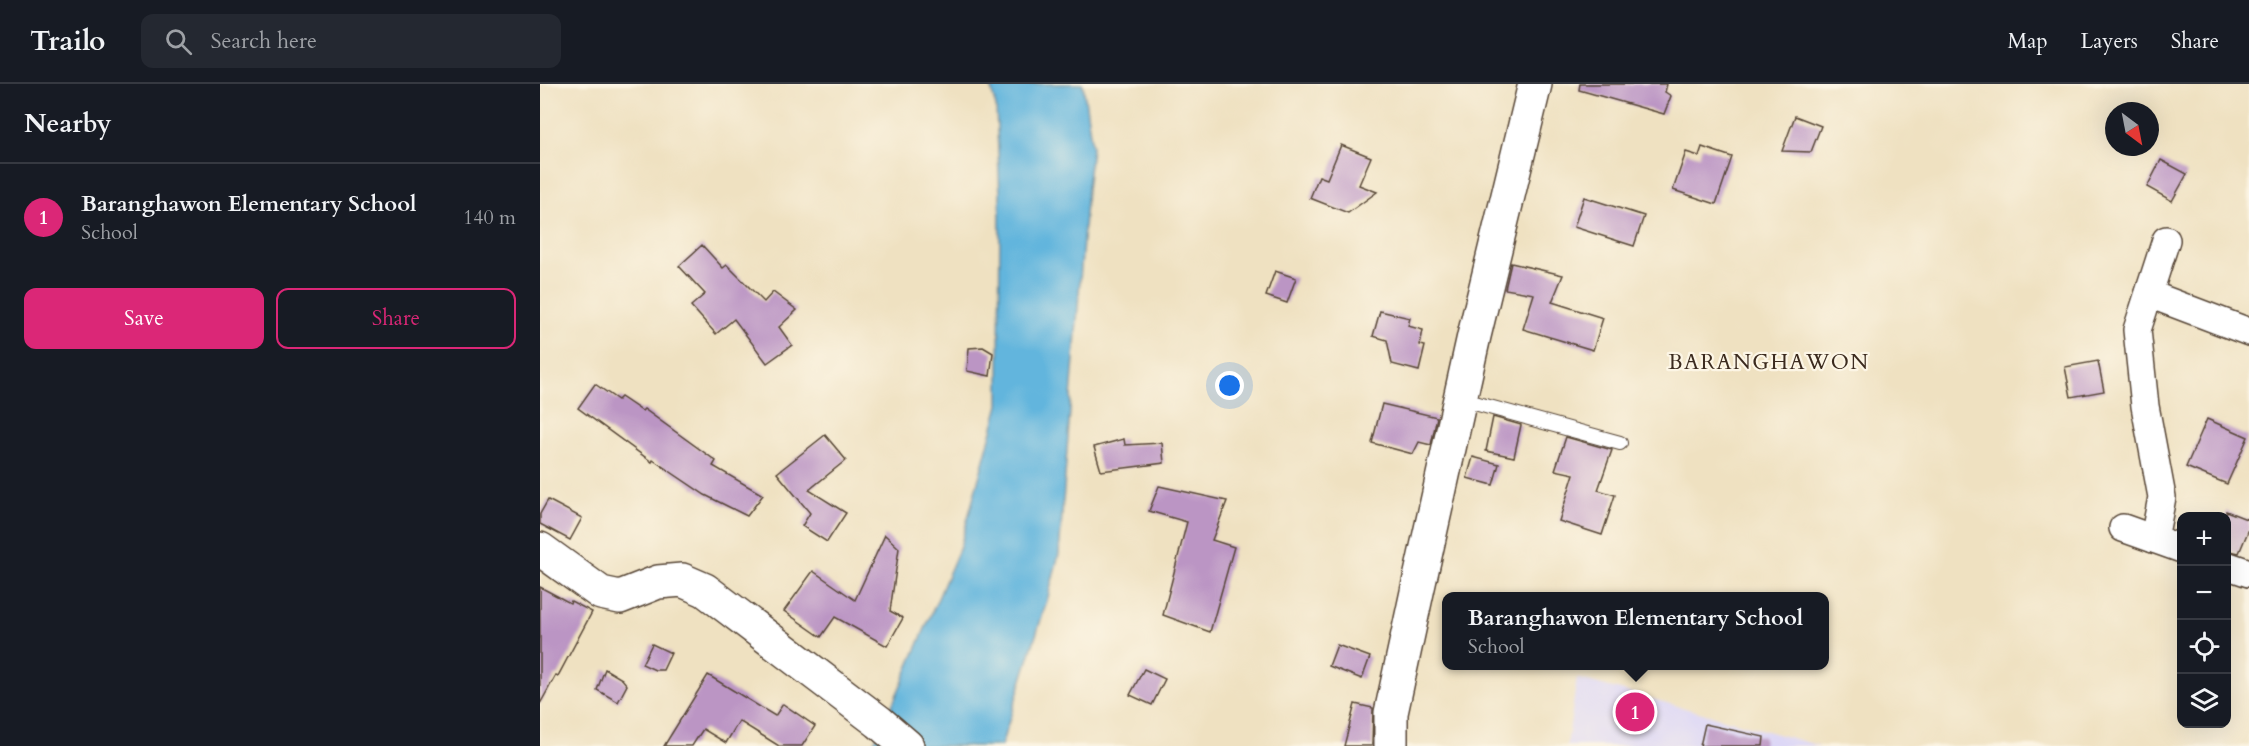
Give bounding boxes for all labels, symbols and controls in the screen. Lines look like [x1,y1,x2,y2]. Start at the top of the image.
search box [141,14,561,68]
text: Trailo [30,22,105,60]
icon: search [162,25,195,58]
text: Search here [210,26,317,56]
text: Map [2008,27,2048,56]
text: Layers [2081,27,2138,56]
text: Share [2171,27,2219,56]
north arrow [2105,102,2159,156]
text: Nearby [24,106,112,141]
text: Baranghawon Elementary School [81,189,416,219]
text: 1 [38,204,49,231]
text: 140 m [463,204,516,231]
text: School [81,219,138,246]
button: Save [24,288,264,349]
button: Share [276,288,516,349]
district label: BARANGHAWON [1668,348,1870,377]
your location [1215,371,1244,400]
map controls [2177,512,2231,728]
button: + [2177,512,2231,566]
button: − [2177,566,2231,620]
popup [1442,592,1829,670]
text: Baranghawon Elementary School [1468,603,1803,633]
button: locate [2177,620,2231,674]
text: School [1468,633,1525,660]
button: layers [2177,674,2231,728]
pin: 1 [1616,690,1654,734]

